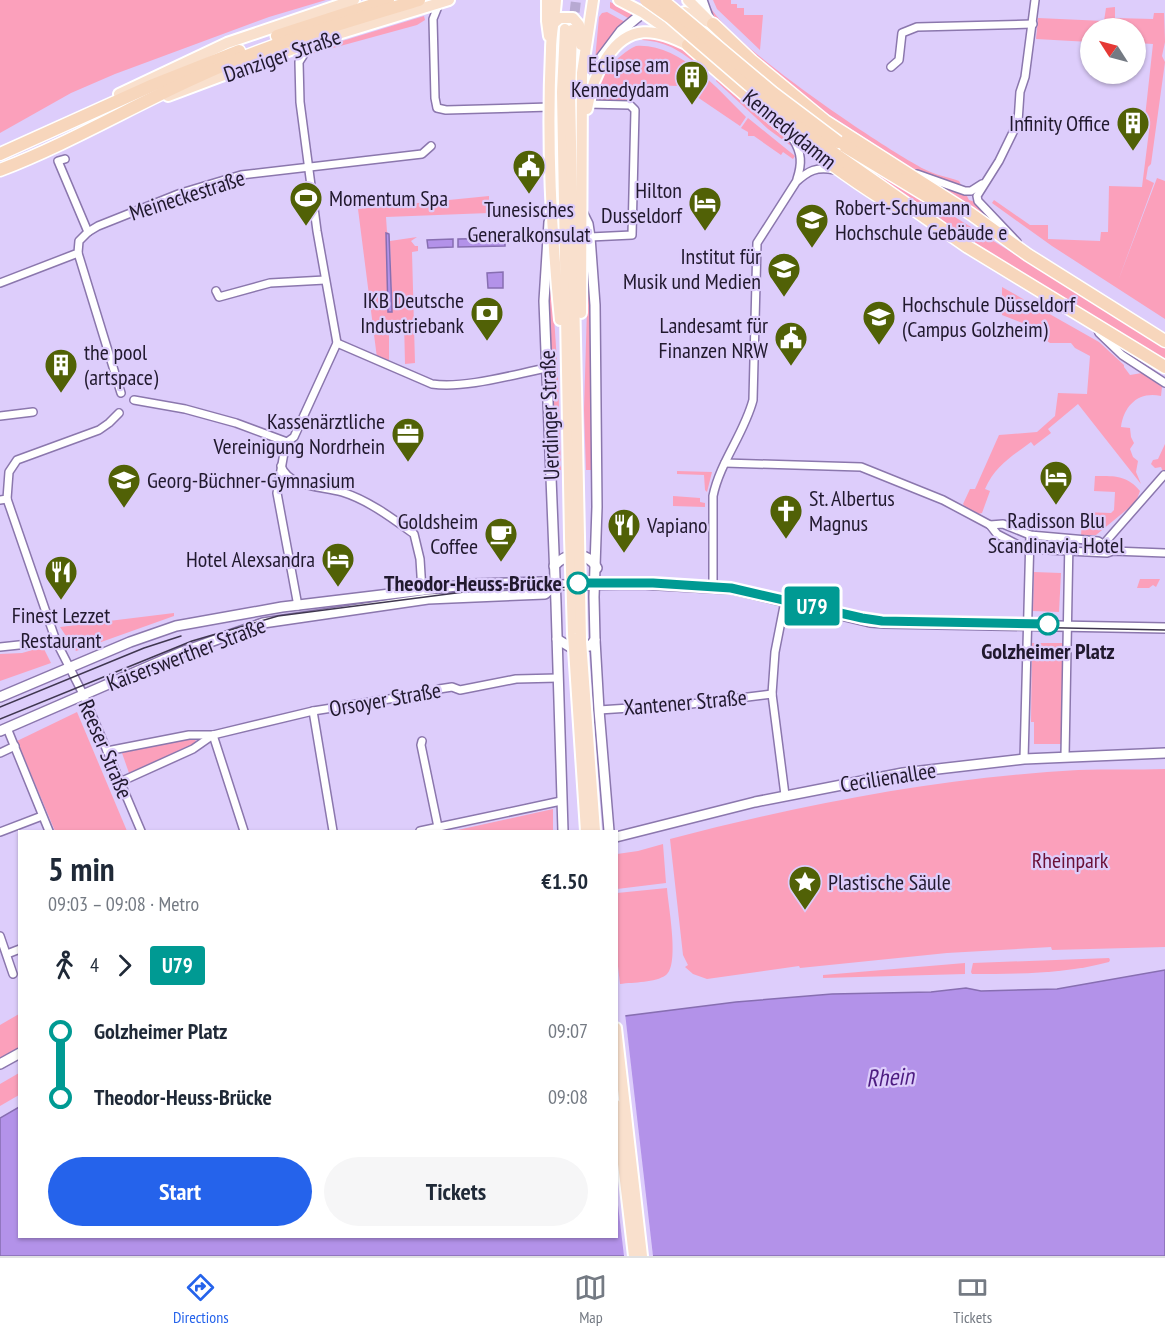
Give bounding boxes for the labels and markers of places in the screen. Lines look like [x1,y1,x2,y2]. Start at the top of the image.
place label: Eclipse am Kennedydam [571,50,669,103]
building icon: Eclipse am Kennedydam [674,59,710,106]
building icon: Infinity Office [1115,105,1151,152]
place label: Infinity Office [1009,109,1110,137]
public building icon: Tunesisches Generalkonsulat [511,148,547,195]
place label: Hilton Dusseldorf [601,176,683,229]
sports icon: Momentum Spa [288,180,324,227]
place label: Momentum Spa [329,184,448,212]
hotel icon: Hilton Dusseldorf [687,185,723,232]
place label: Robert-Schumann Hochschule Gebäude e [835,193,1007,246]
place label: Tunesisches Generalkonsulat [467,195,591,248]
school or university icon: Robert-Schumann Hochschule Gebäude e [794,202,830,249]
place label: Institut für Musik und Medien [623,242,761,295]
school or university icon: Institut für Musik und Medien [766,251,802,298]
place label: IKB Deutsche Industriebank [360,286,464,339]
place label: Hochschule Düsseldorf (Campus Golzheim) [902,290,1076,343]
bank icon: IKB Deutsche Industriebank [469,295,505,342]
school or university icon: Hochschule Düsseldorf (Campus Golzheim) [861,299,897,346]
place label: Landesamt für Finanzen NRW [658,311,768,364]
public building icon: Landesamt für Finanzen NRW [773,320,809,367]
place label: the pool (artspace) [84,338,159,391]
building icon: the pool (artspace) [43,347,79,394]
place label: Kassenärztliche Vereinigung Nordrhein [212,407,385,460]
office icon: Kassenärztliche Vereinigung Nordrhein [390,416,426,463]
hotel icon: Radisson Blu Scandinavia Hotel [1038,459,1074,506]
school or university icon: Georg-Büchner-Gymnasium [106,462,142,509]
place label: Georg-Büchner-Gymnasium [147,466,355,494]
place label: St. Albertus Magnus [809,484,895,537]
church icon: St. Albertus Magnus [768,493,804,540]
place label: Radisson Blu Scandinavia Hotel [988,506,1125,559]
place label: Goldsheim Coffee [398,507,478,560]
restaurant icon: Vapiano [606,507,642,554]
place label: Vapiano [646,511,707,539]
cafe icon: Goldsheim Coffee [483,516,519,563]
hotel icon: Hotel Alexsandra [320,541,356,588]
place label: Hotel Alexsandra [186,545,315,573]
restaurant icon: Finest Lezzet Restaurant [43,554,79,601]
place label: Theodor-Heuss-Brücke [384,569,562,597]
marker: Theodor-Heuss-Brücke [567,572,589,594]
place label: Finest Lezzet Restaurant [12,601,110,654]
marker: Golzheimer Platz [1037,613,1059,635]
place label: Golzheimer Platz [981,637,1115,665]
place icon: Plastische Säule [787,864,823,911]
place label: Plastische Säule [828,868,951,896]

